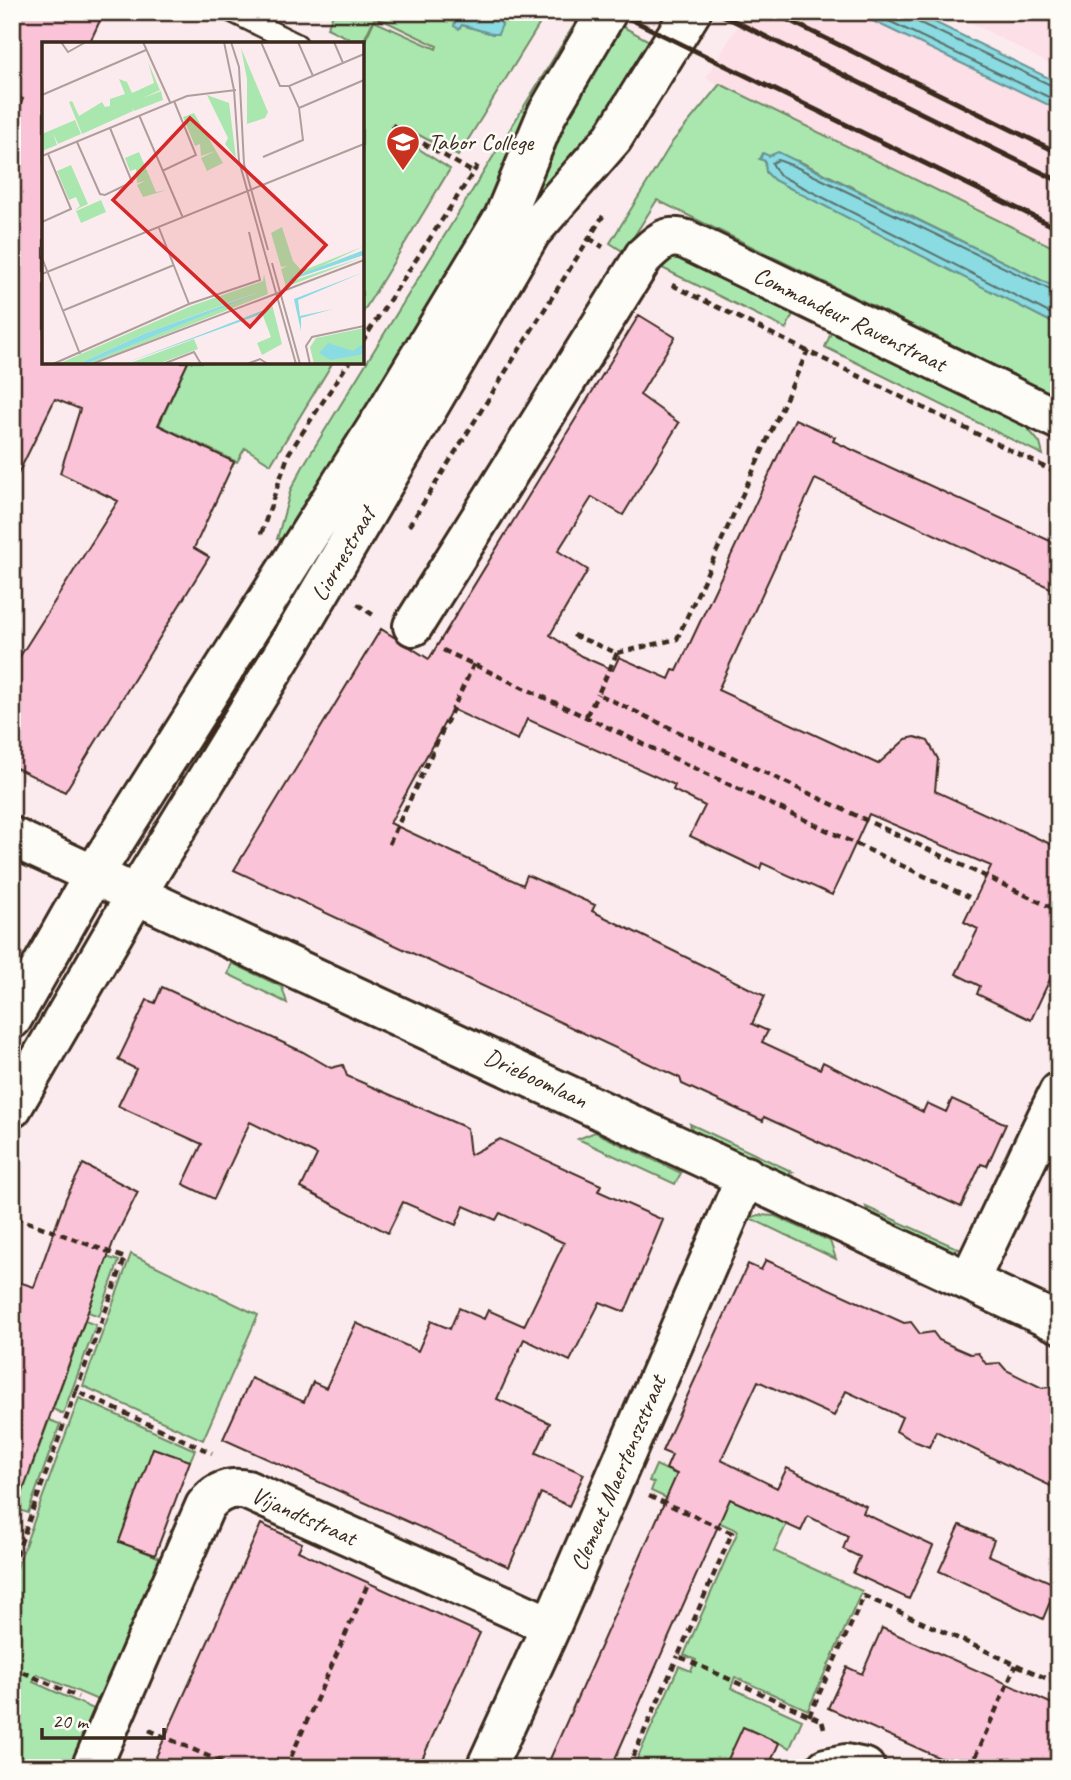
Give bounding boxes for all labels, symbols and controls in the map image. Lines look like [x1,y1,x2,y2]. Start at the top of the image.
inset map [42,42,364,364]
school or university icon: Tabor College [384,123,422,172]
place label: Tabor College [428,127,535,157]
street label: Commandeur Ravenstraat [749,259,953,380]
street label: Liornestraat [304,499,383,606]
street label: Drieboomlaan [480,1041,593,1115]
street label: Clement Maertenszstraat [563,1369,673,1575]
street label: Vijandtstraat [247,1480,363,1553]
scale bar [42,1696,164,1740]
text: 20 m [52,1708,90,1734]

